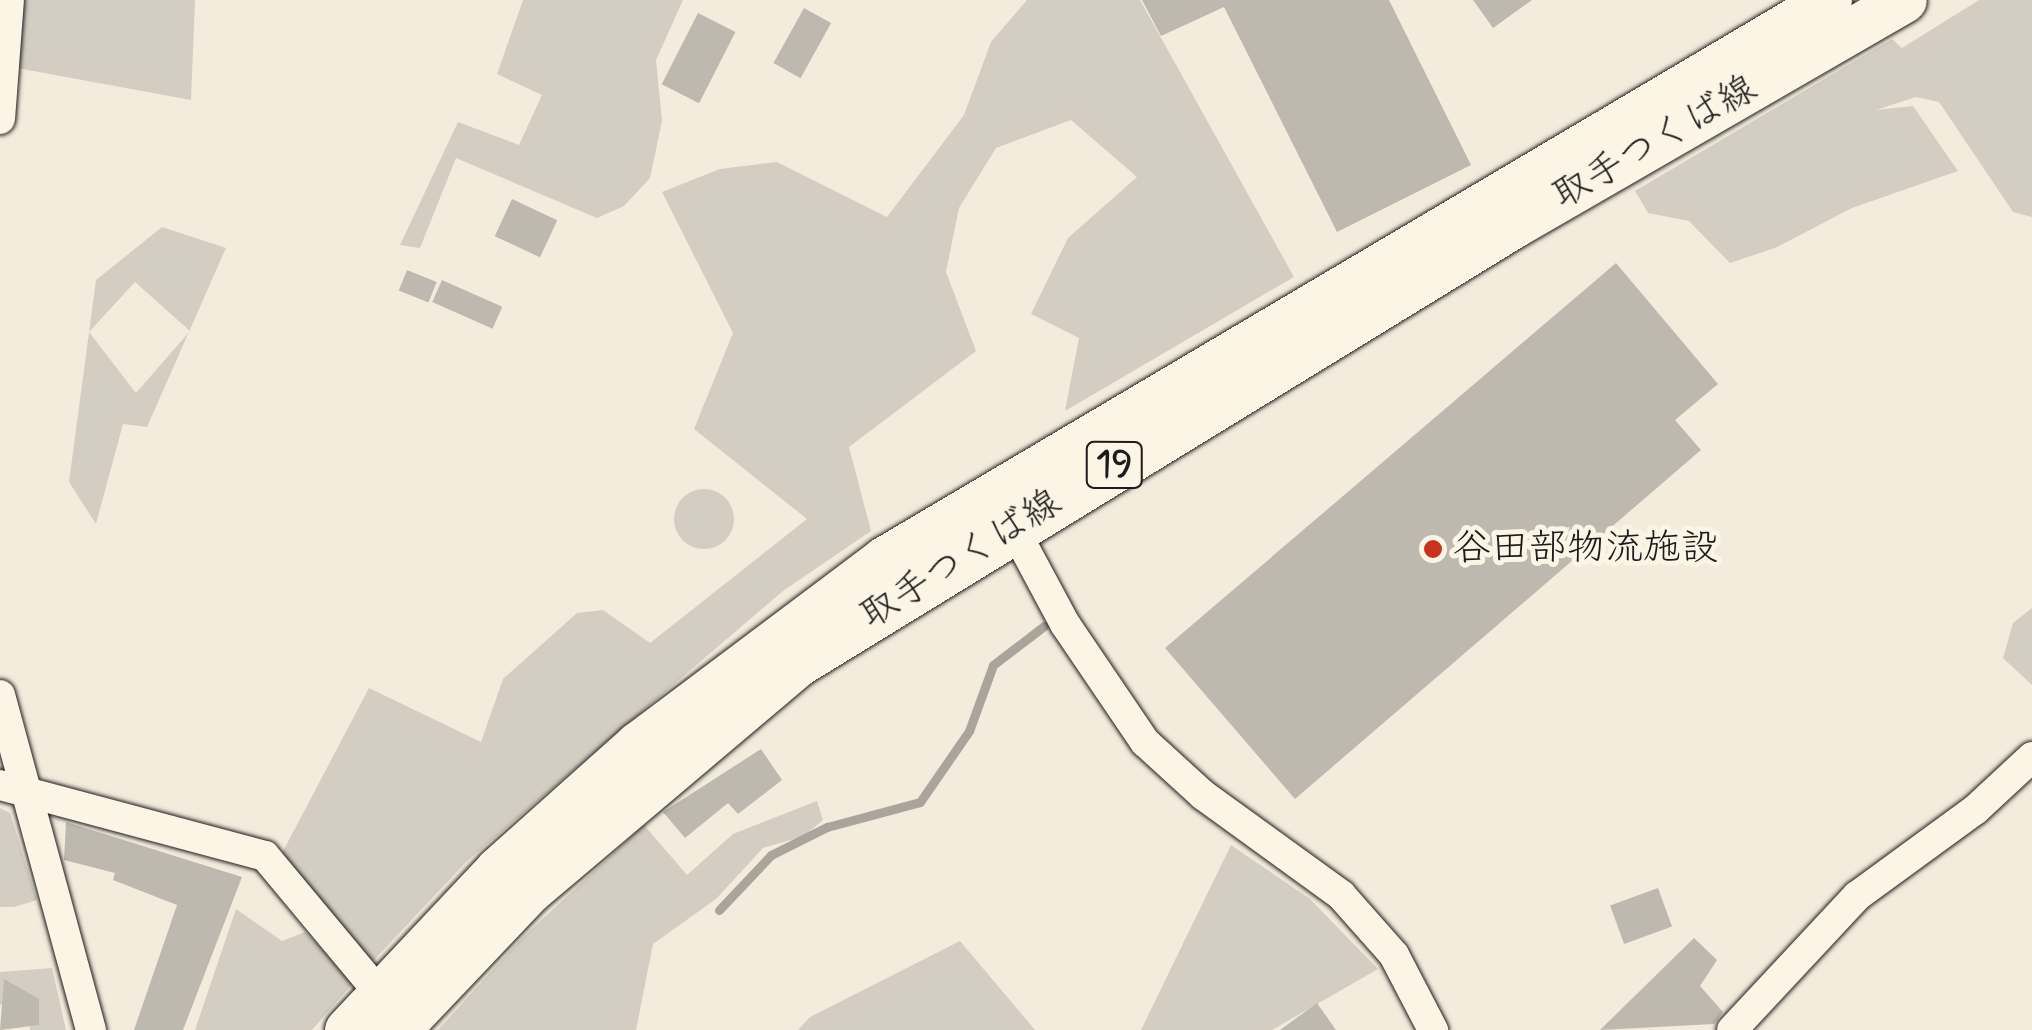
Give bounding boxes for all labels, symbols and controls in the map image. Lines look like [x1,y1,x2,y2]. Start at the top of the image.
street label: 取手つくば線 [1545,66,1765,220]
road number: 19 [1084,435,1144,495]
street label: 取手つくば線 [852,480,1070,640]
place label: 谷田部物流施設 [1453,526,1719,572]
marker: 谷田部物流施設 [1422,538,1444,560]

